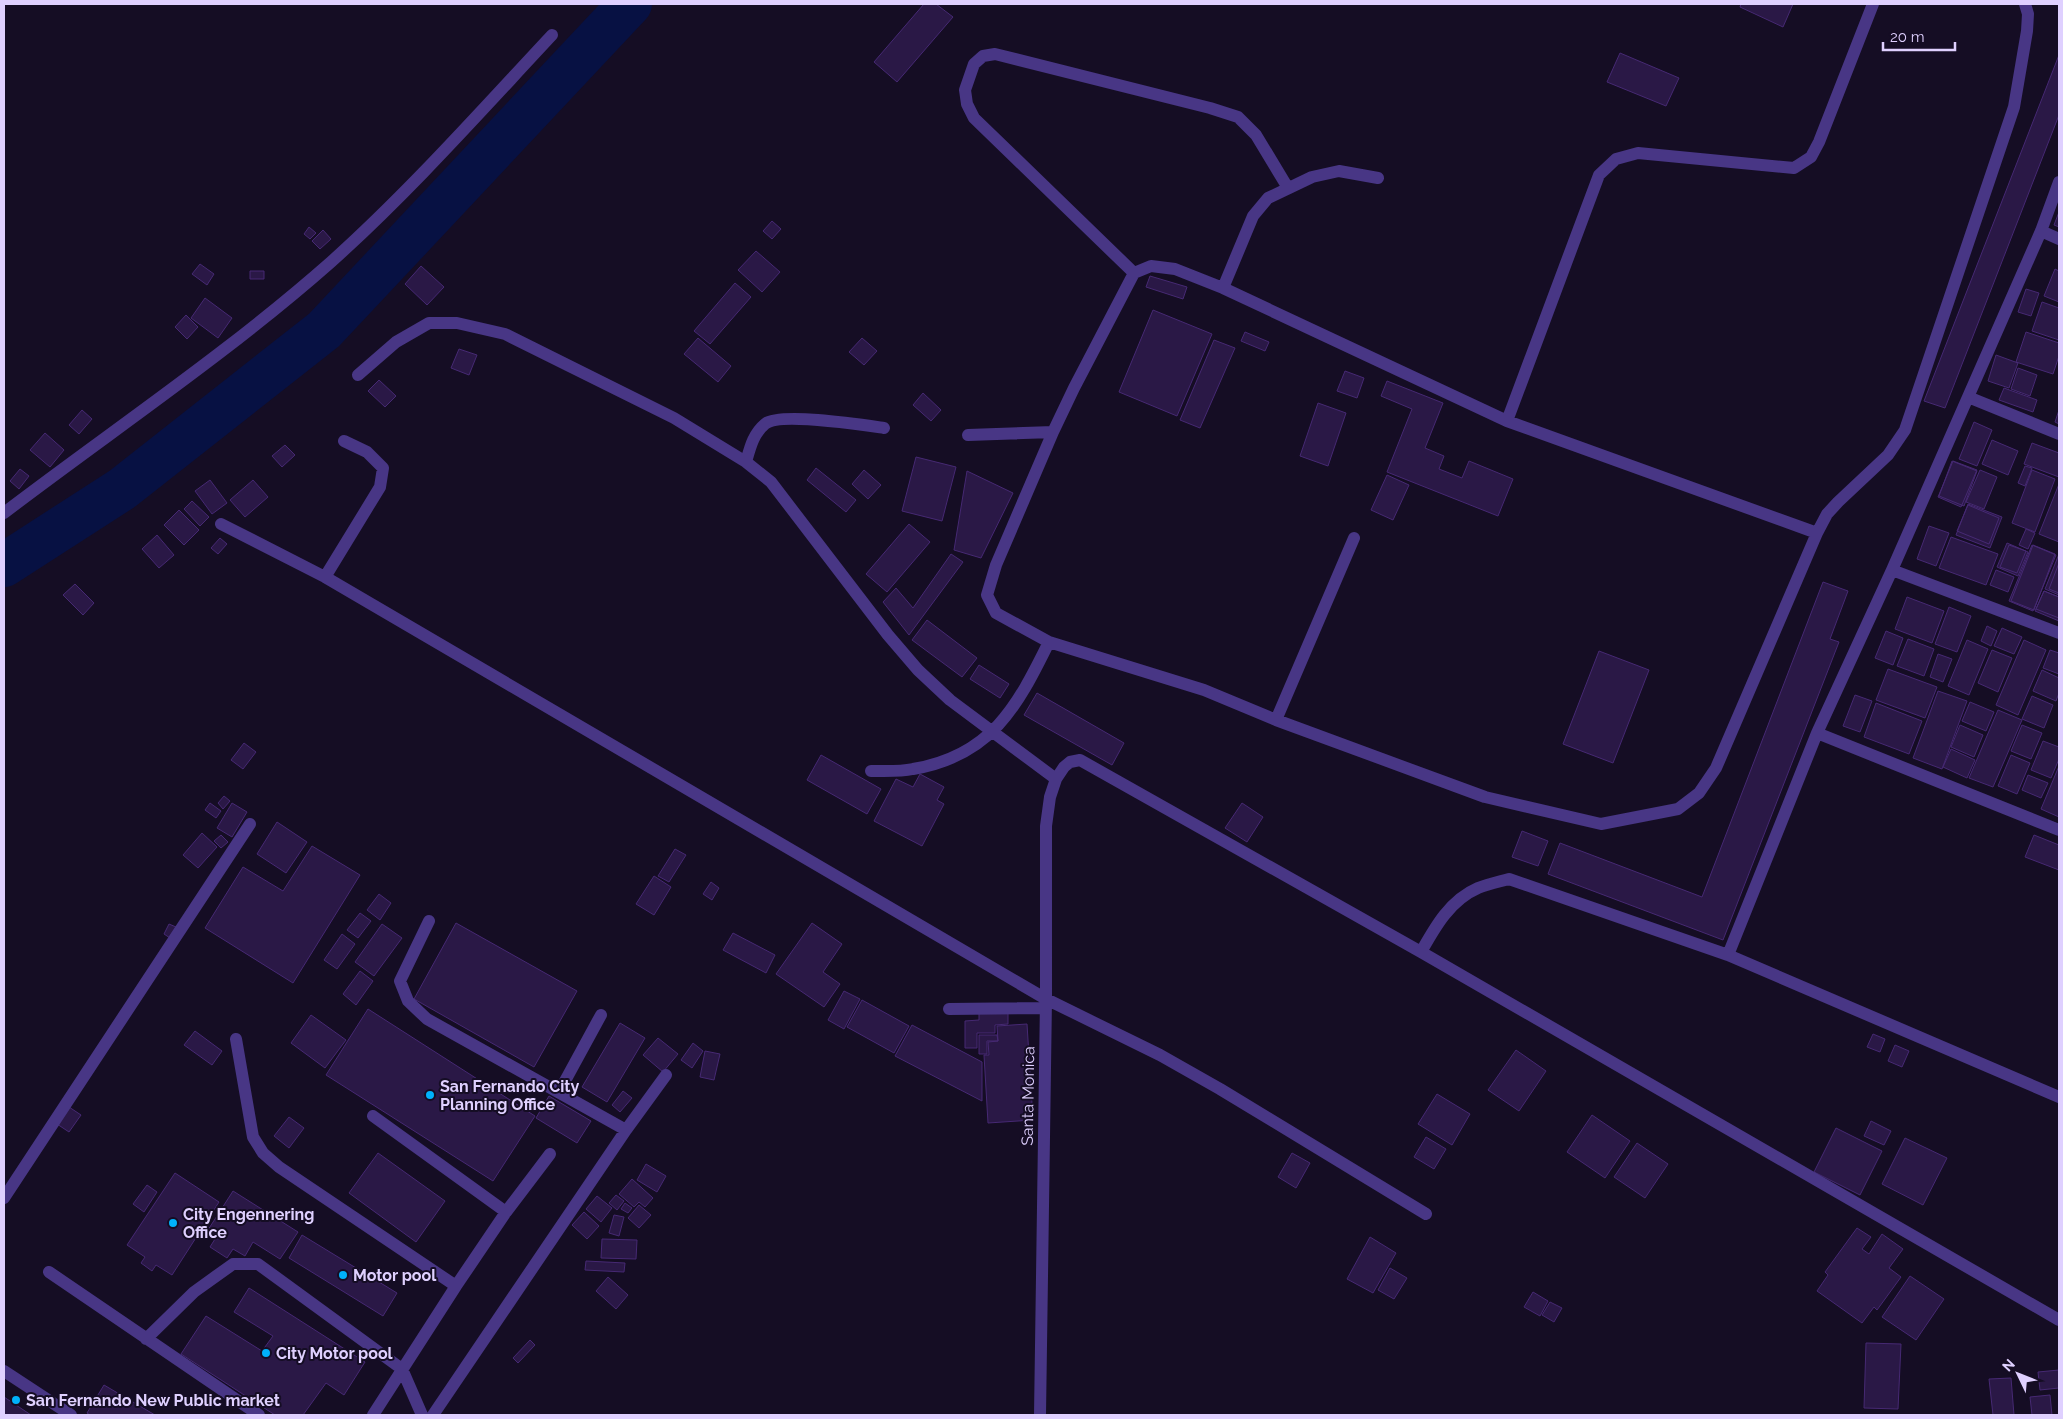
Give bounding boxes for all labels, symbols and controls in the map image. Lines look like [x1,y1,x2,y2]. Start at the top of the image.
scale bar [1883,20,1956,52]
text: 20 m [1890,28,1925,46]
street label: Santa Monica [1018,1046,1038,1146]
place label: San Fernando City Planning Office [440,1077,579,1114]
marker: San Fernando City Planning Office [424,1089,436,1101]
place label: City Engennering Office [183,1205,314,1242]
marker: City Engennering Office [167,1217,179,1229]
place label: Motor pool [353,1266,437,1285]
marker: Motor pool [337,1269,349,1281]
place label: City Motor pool [276,1344,394,1363]
marker: City Motor pool [260,1347,272,1359]
north arrow [1993,1349,2043,1399]
text: N [1999,1356,2018,1374]
place label: San Fernando New Public market [26,1391,280,1410]
marker: San Fernando New Public market [10,1394,22,1406]

